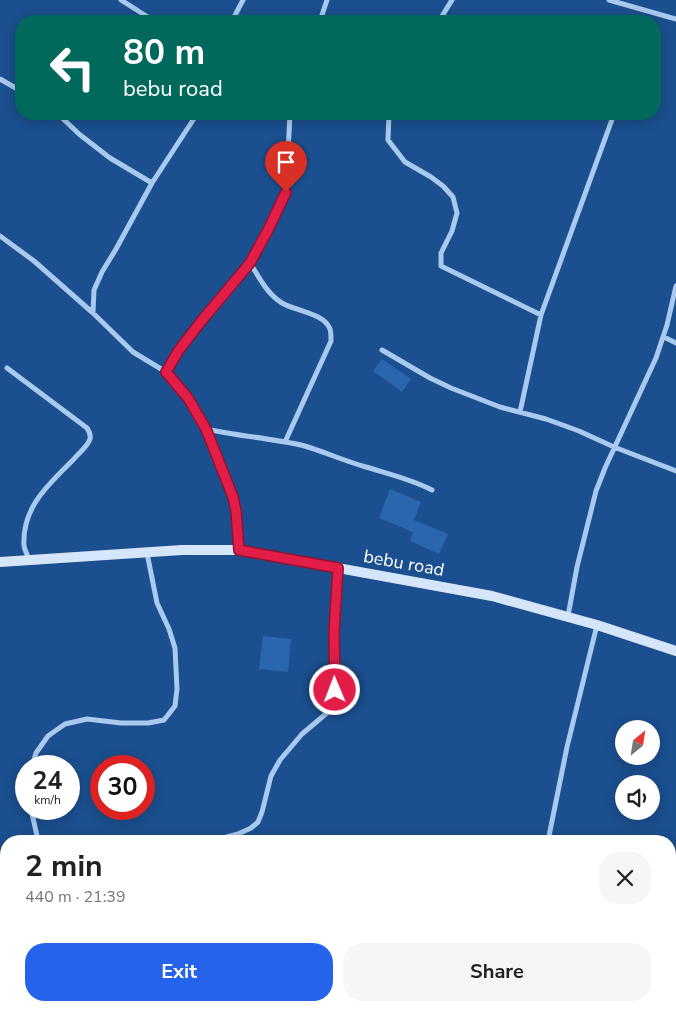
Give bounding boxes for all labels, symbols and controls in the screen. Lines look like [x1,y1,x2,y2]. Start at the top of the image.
text: 80 m [123,29,205,76]
icon: left [40,35,105,100]
text: bebu road [123,74,223,104]
pin [265,141,307,192]
icon: arrive [272,148,300,176]
street label: bebu road [362,544,446,582]
position arrow [308,663,360,715]
north arrow [615,720,660,765]
map controls [615,720,660,820]
speed limit sign: 30 [90,755,155,820]
text: 24 [32,764,63,798]
button: sound [615,775,660,820]
text: km/h [34,792,61,808]
text: 2 min [25,846,103,887]
button: close [599,852,651,904]
text: 440 m · 21:39 [25,886,126,908]
button: Exit [25,943,333,1001]
button: Share [343,943,651,1001]

